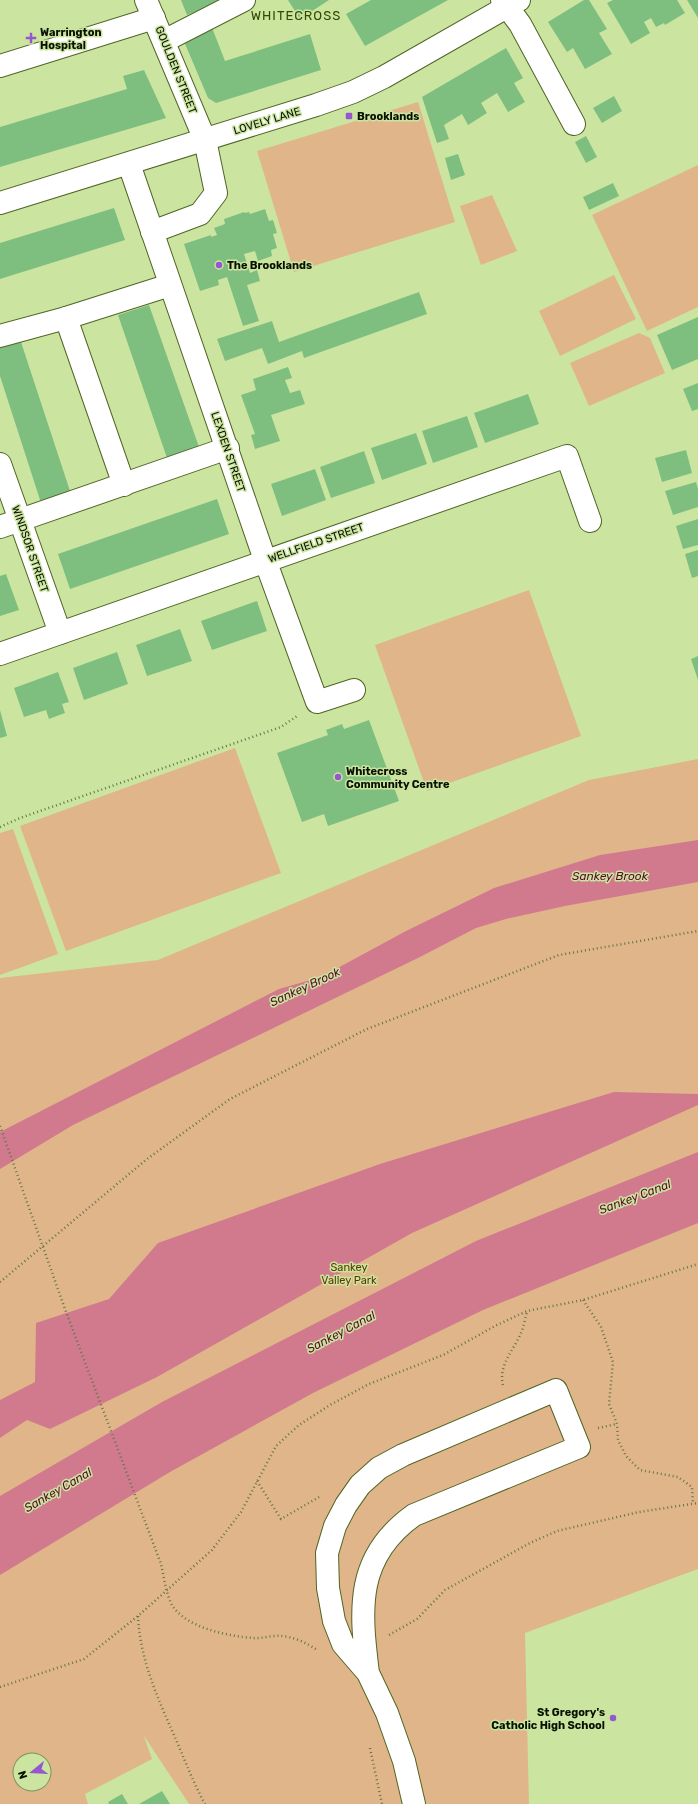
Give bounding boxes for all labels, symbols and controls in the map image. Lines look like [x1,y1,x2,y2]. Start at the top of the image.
district label: WHITECROSS [251,8,341,23]
street label: GOULDEN STREET [152,24,200,116]
place label: Warrington Hospital [40,26,102,52]
marker: Warrington Hospital [25,32,37,44]
street label: LOVELY LANE [232,105,302,137]
place label: Brooklands [357,110,419,123]
marker: Brooklands [344,111,354,121]
place label: The Brooklands [227,259,312,272]
marker: The Brooklands [214,260,224,270]
street label: LEXDEN STREET [208,410,248,495]
street label: WINDSOR STREET [9,504,51,595]
street label: WELLFIELD STREET [266,520,366,566]
place label: Whitecross Community Centre [346,765,450,791]
marker: Whitecross Community Centre [333,772,343,782]
water label: Sankey Brook [572,869,649,883]
water label: Sankey Brook [268,964,343,1009]
water label: Sankey Canal [597,1177,674,1217]
park label: Sankey Valley Park [321,1261,377,1287]
water label: Sankey Canal [304,1308,379,1356]
water label: Sankey Canal [22,1464,95,1515]
place label: St Gregory's Catholic High School [491,1706,605,1732]
marker: St Gregory's Catholic High School [608,1713,618,1723]
north arrow [12,1752,52,1792]
text: N [16,1769,30,1781]

